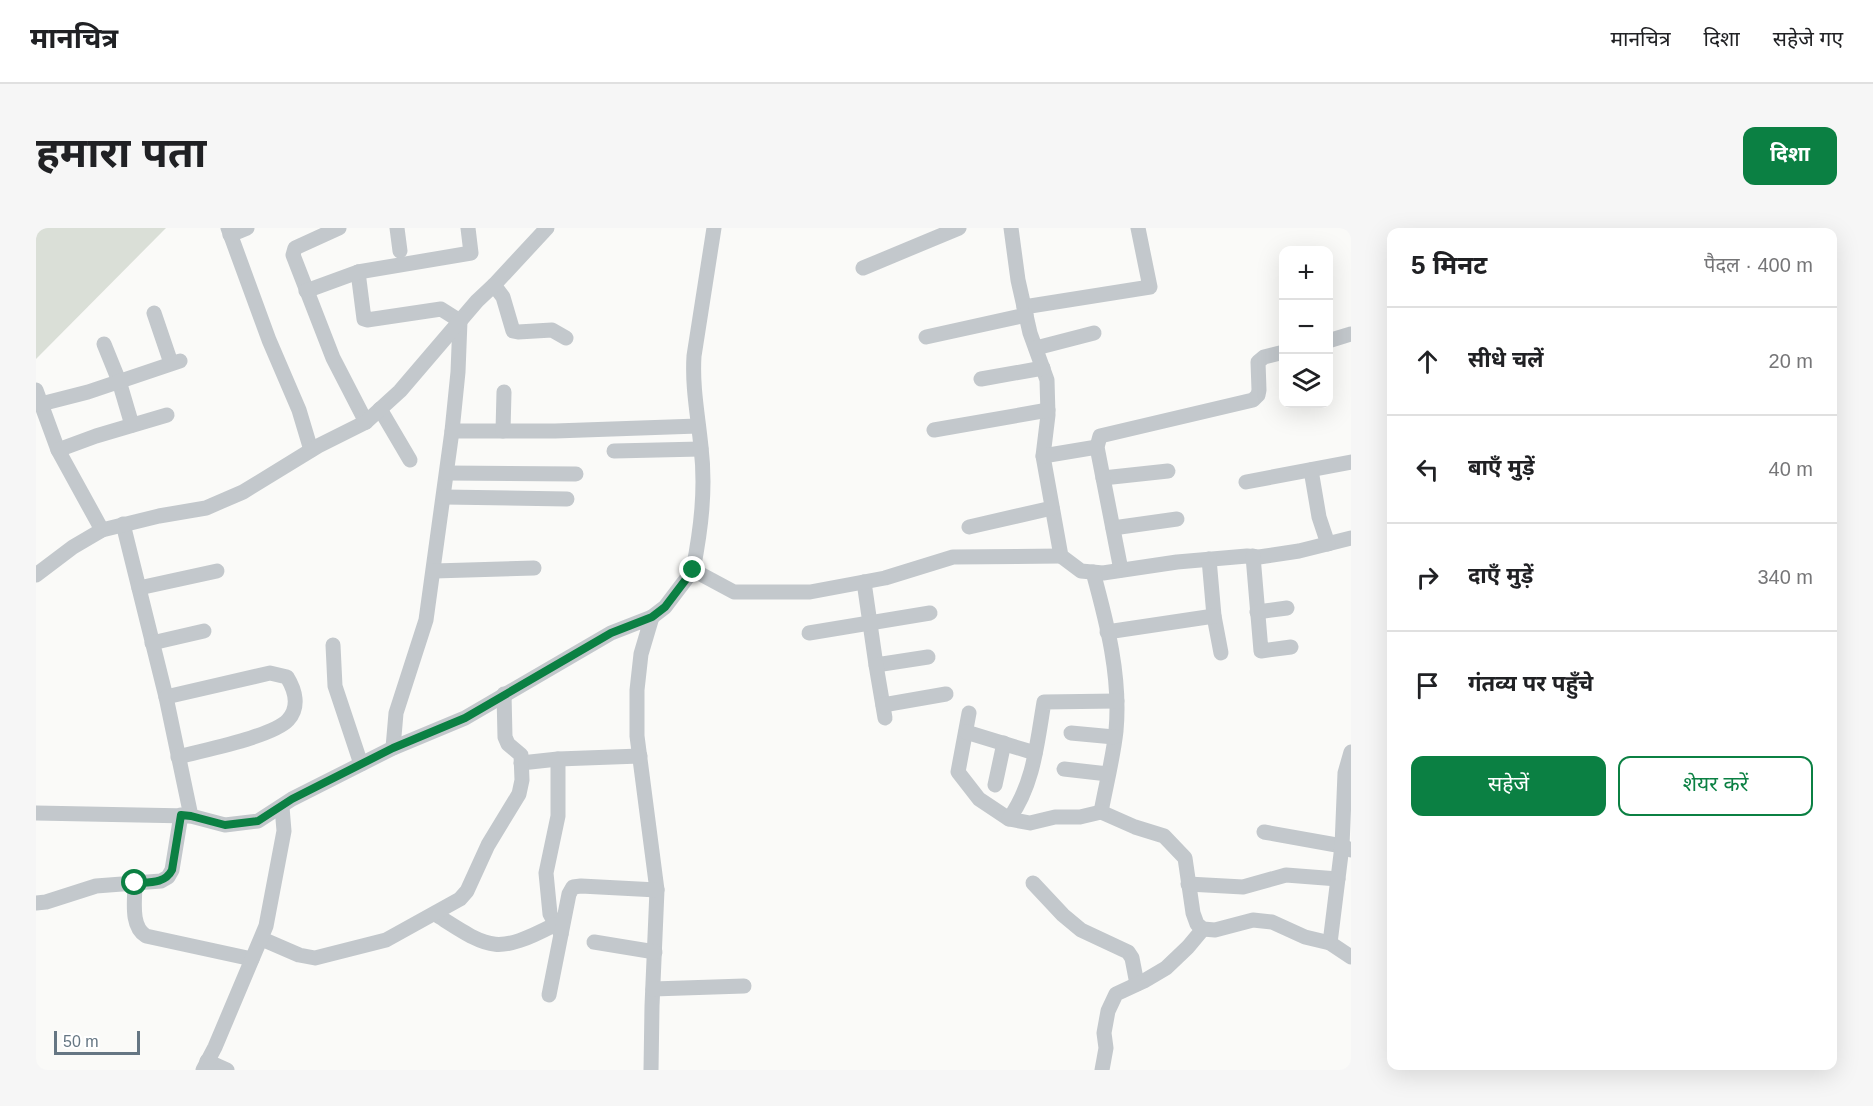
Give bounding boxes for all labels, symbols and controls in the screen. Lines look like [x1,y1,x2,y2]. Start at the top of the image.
text: मानचित्र [30,23,118,54]
text: मानचित्र [1610,27,1670,50]
text: दिशा [1703,27,1740,50]
text: सहेजे गए [1773,27,1843,50]
button: दिशा [1743,127,1837,185]
text: हमारा पता [36,129,206,176]
map controls [1279,246,1333,408]
button: + [1279,246,1333,300]
text: 5 मिनट [1411,250,1487,280]
text: पैदल · 400 m [1704,254,1813,276]
button: − [1279,300,1333,354]
icon: ahead [1411,345,1444,378]
text: सीधे चलें [1468,347,1543,372]
text: 20 m [1769,350,1813,372]
button: layers [1279,354,1333,408]
icon: left [1411,453,1444,486]
text: बाएँ मुड़ें [1468,455,1534,480]
text: 40 m [1769,458,1813,480]
route end [679,556,705,582]
icon: right [1411,561,1444,594]
text: दाएँ मुड़ें [1468,563,1533,588]
text: 340 m [1757,566,1813,588]
icon: arrive [1411,669,1444,702]
text: गंतव्य पर पहुँचे [1468,671,1593,696]
button: सहेजें [1411,756,1606,816]
button: शेयर करें [1618,756,1813,816]
route start [121,869,147,895]
scale bar [54,1028,140,1056]
text: 50 m [63,1033,99,1050]

